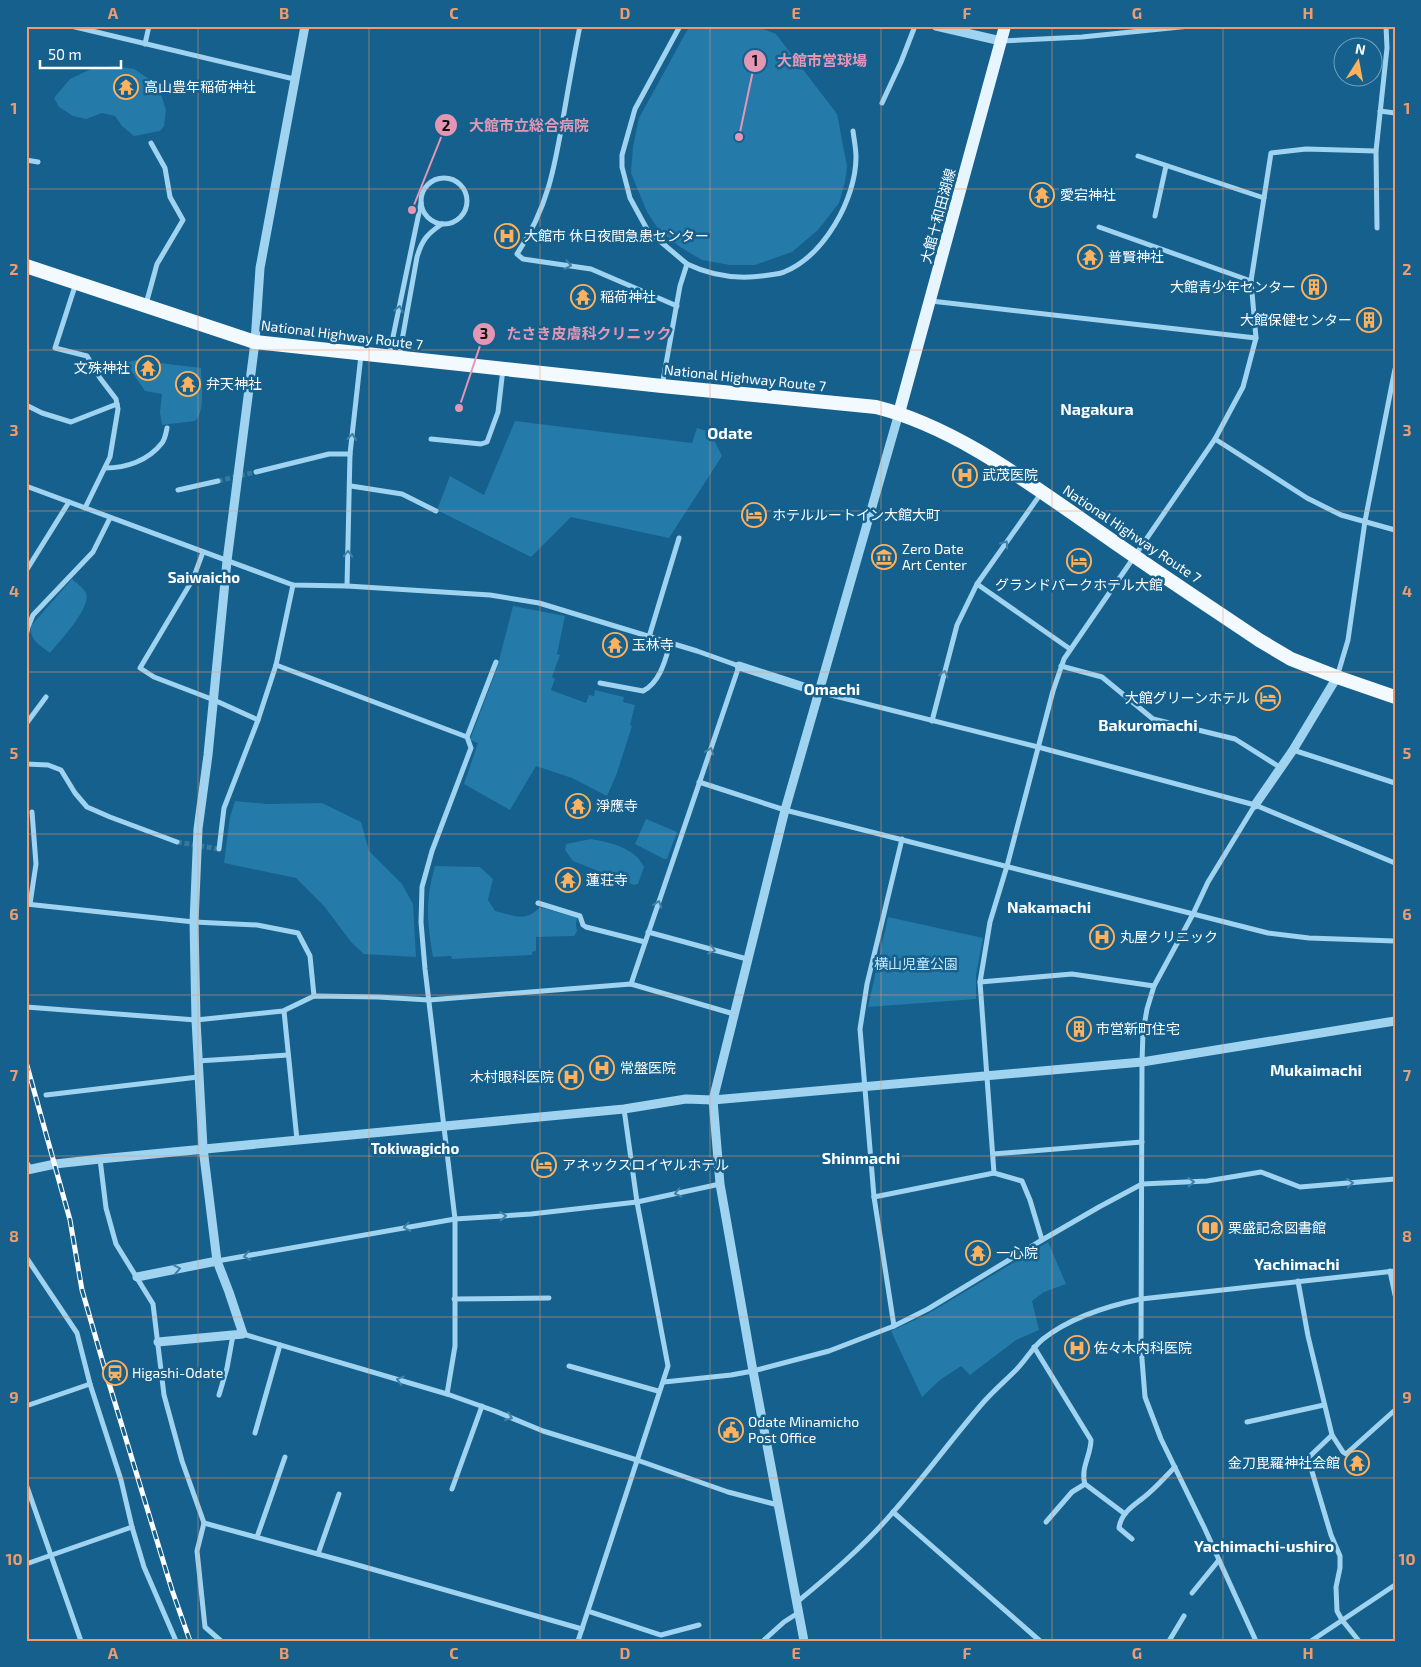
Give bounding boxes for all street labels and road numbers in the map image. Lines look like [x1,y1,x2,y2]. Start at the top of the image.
street label: 大館十和田湖線 [917,166,958,265]
street label: National Highway Route 7 [260,316,424,353]
street label: National Highway Route 7 [663,361,827,394]
street label: National Highway Route 7 [1060,481,1205,586]

